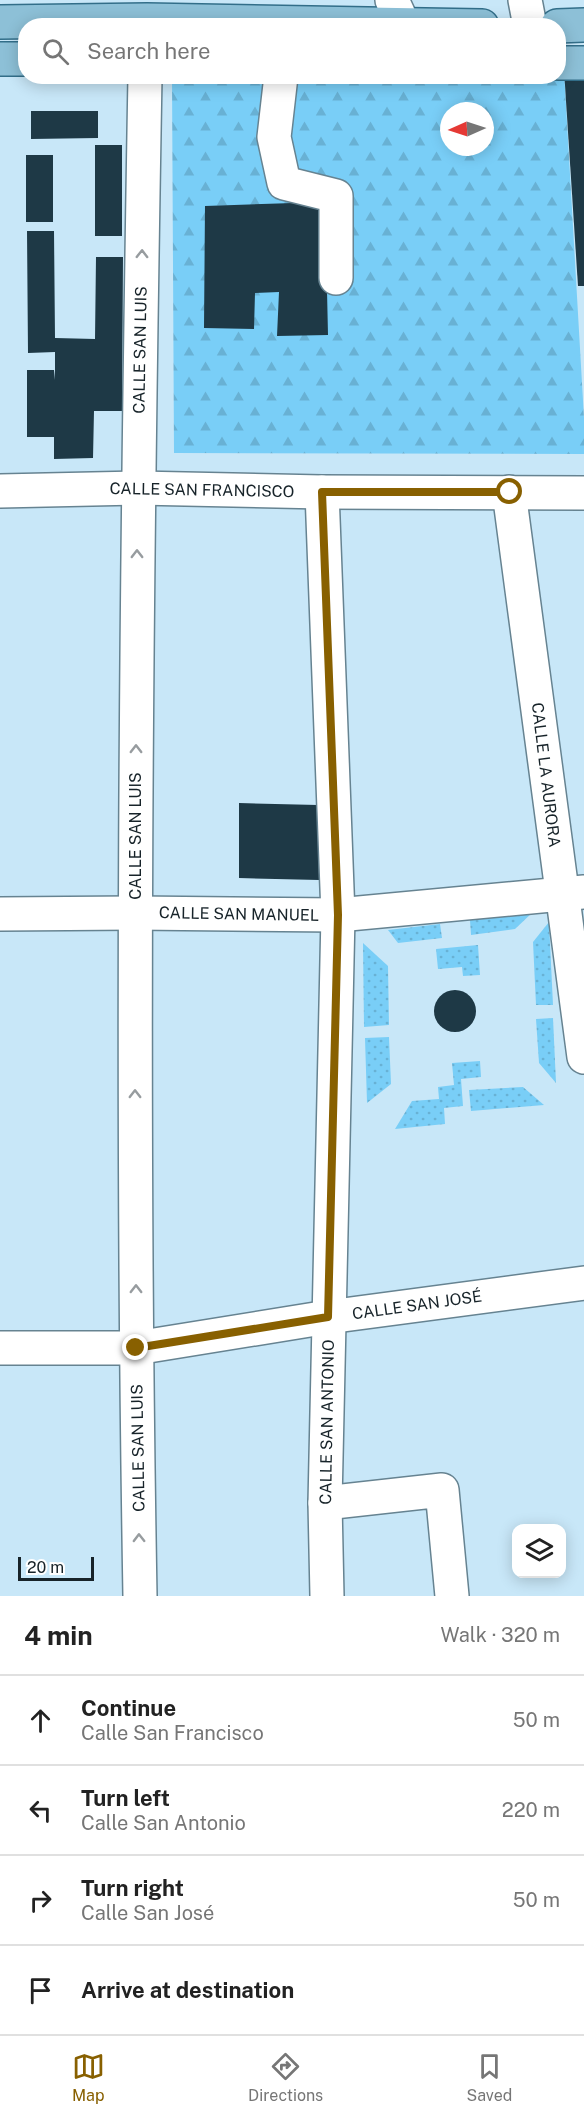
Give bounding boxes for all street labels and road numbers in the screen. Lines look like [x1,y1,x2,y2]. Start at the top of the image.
street label: CALLE SAN LUIS [129,286,151,414]
street label: CALLE SAN FRANCISCO [109,479,295,501]
street label: CALLE LA AURORA [528,701,564,849]
street label: CALLE SAN LUIS [126,772,145,900]
street label: CALLE SAN MANUEL [159,903,319,925]
street label: CALLE SAN JOSÉ [351,1286,483,1324]
street label: CALLE SAN ANTONIO [316,1339,338,1505]
street label: CALLE SAN LUIS [127,1384,149,1512]

